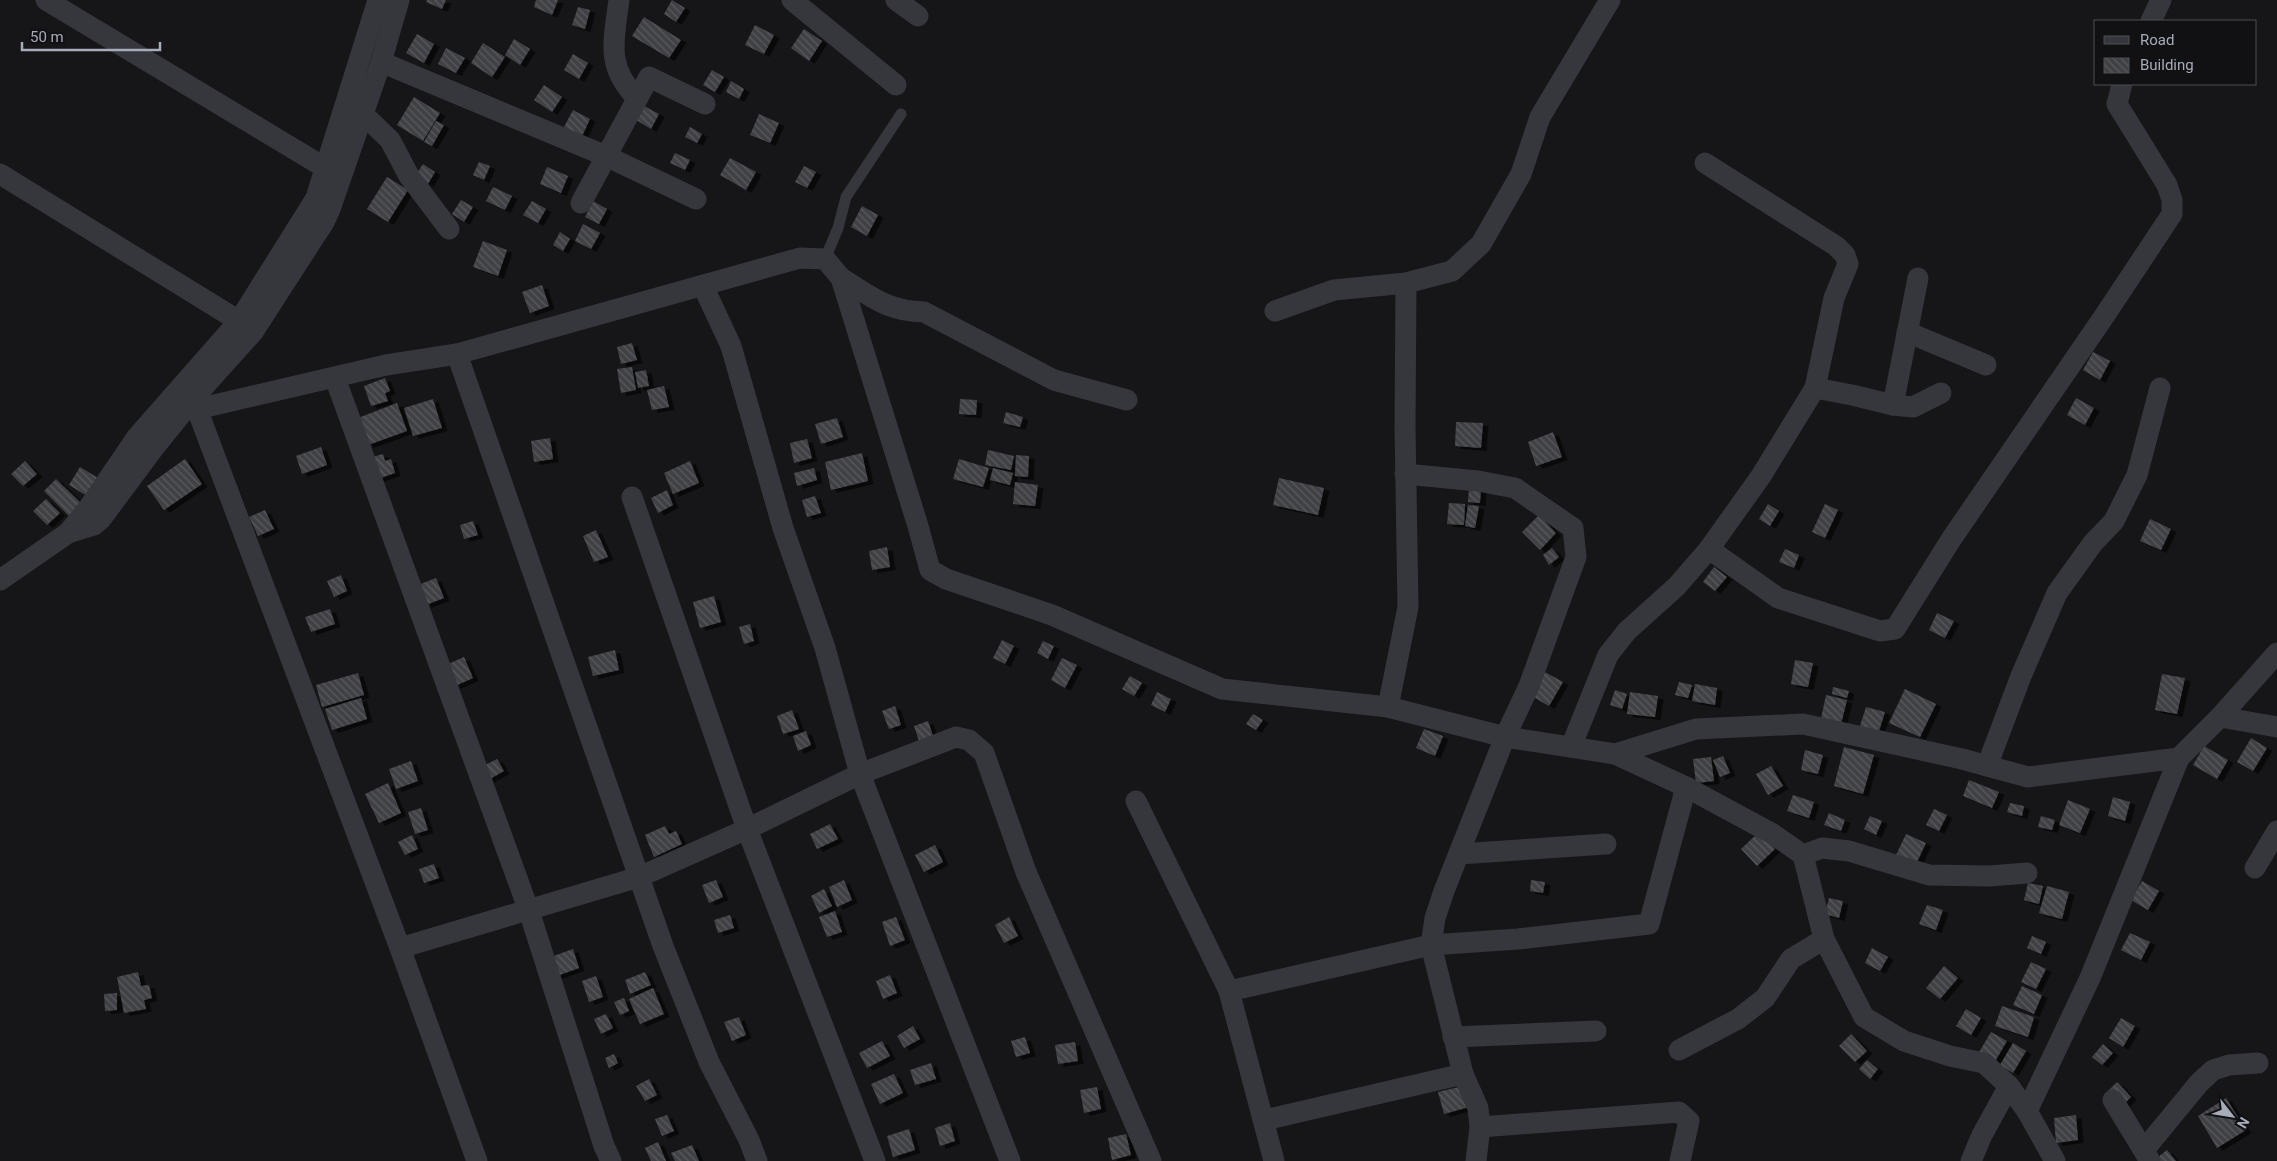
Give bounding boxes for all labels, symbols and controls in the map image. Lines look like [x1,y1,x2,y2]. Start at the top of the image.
scale bar [22,20,160,52]
legend [2094,20,2257,85]
text: 50 m [30,28,64,46]
text: Road [2140,31,2174,49]
text: Building [2140,56,2194,74]
north arrow [2207,1091,2257,1141]
text: N [2234,1114,2253,1131]

